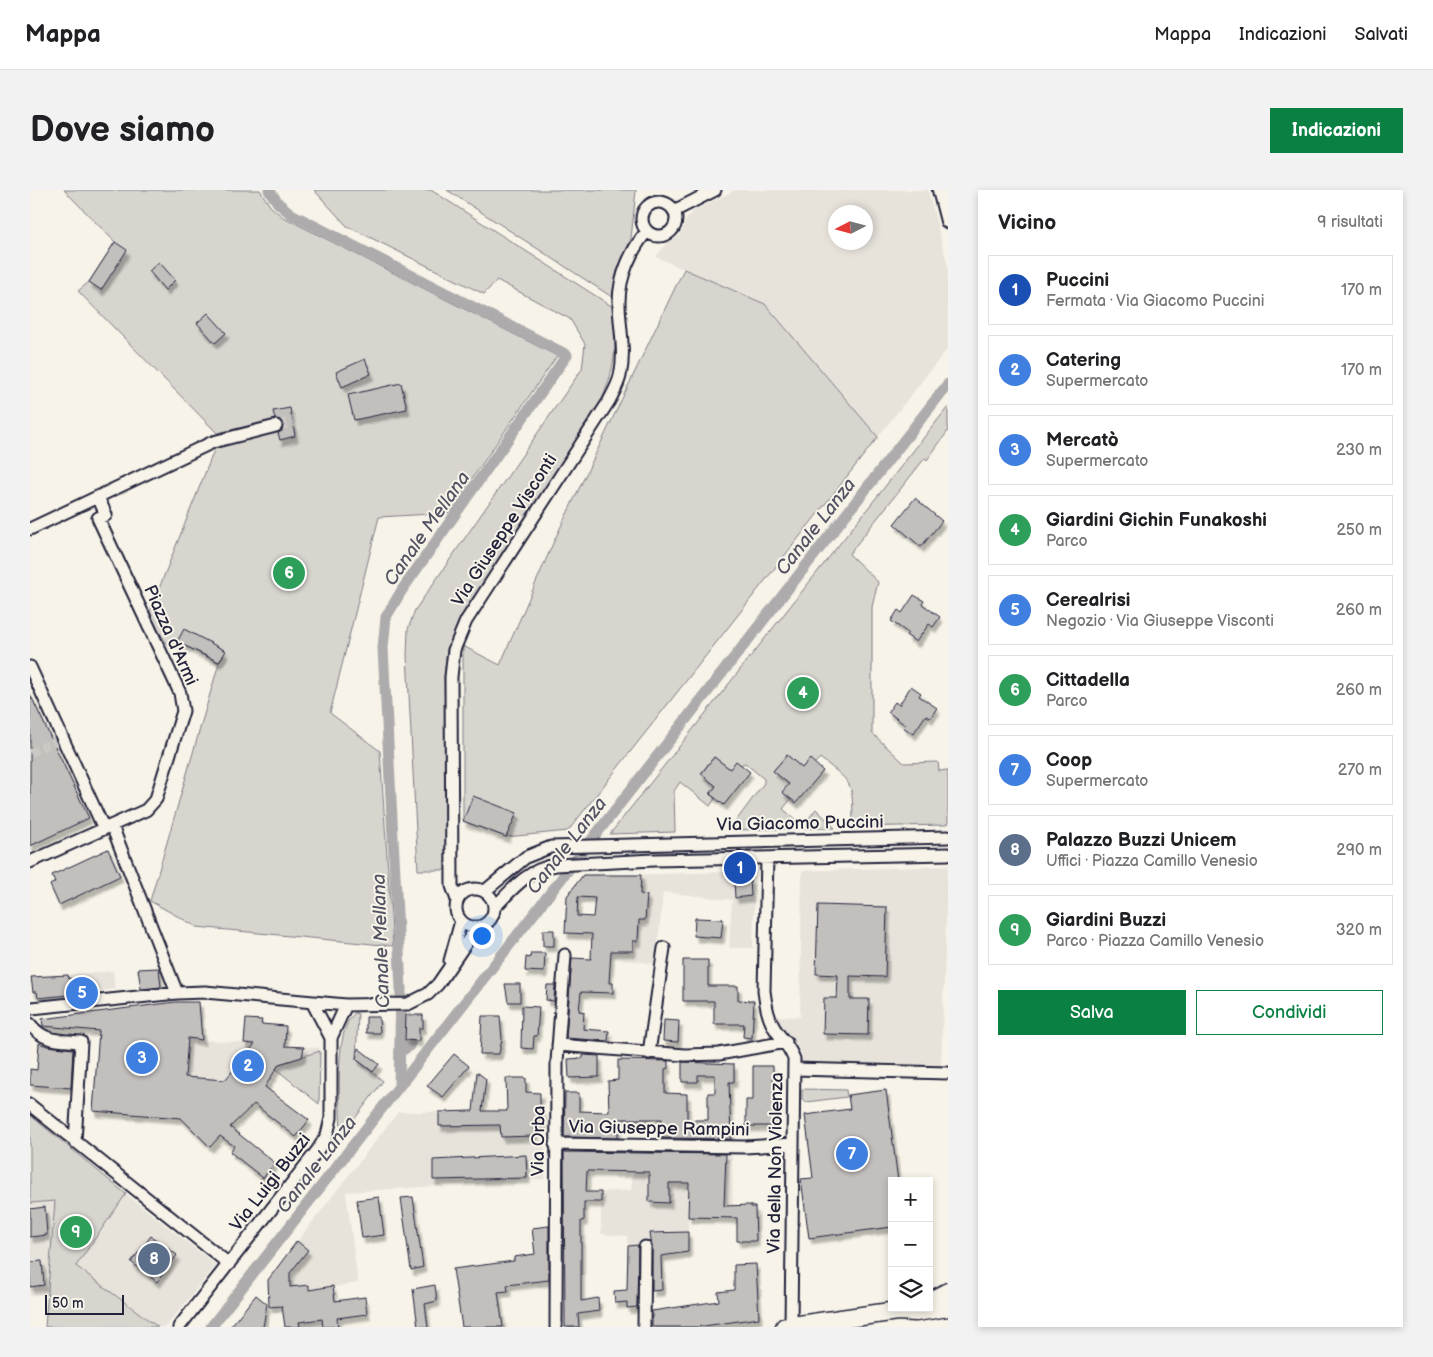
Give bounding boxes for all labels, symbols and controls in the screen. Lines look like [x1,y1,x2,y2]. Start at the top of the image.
text: Mappa [25,20,101,49]
text: Mappa [1154,24,1211,45]
text: Indicazioni [1239,24,1327,45]
text: Salvati [1355,24,1408,45]
button: Indicazioni [1270,108,1403,153]
text: Dove siamo [30,109,215,152]
north arrow [828,205,873,250]
text: Vicino [998,210,1056,235]
text: 9 risultati [1317,213,1383,232]
text: Puccini [1046,269,1109,292]
text: 1 [1012,281,1018,300]
text: 170 m [1341,281,1382,300]
text: Fermata · Via Giacomo Puccini [1046,292,1265,311]
text: Catering [1046,349,1121,372]
text: 2 [1010,361,1020,380]
text: 170 m [1341,361,1382,380]
text: Supermercato [1046,372,1148,391]
text: Mercatò [1046,429,1119,452]
text: 3 [1010,441,1020,460]
text: 230 m [1336,441,1382,460]
street label: Via Giuseppe Visconti [447,450,562,610]
text: Supermercato [1046,452,1148,471]
water label: Canale Mellana [379,467,475,591]
water label: Canale Lanza [771,474,861,580]
text: Giardini Gichin Funakoshi [1046,509,1267,532]
text: 4 [1010,521,1020,540]
text: 250 m [1336,521,1382,540]
text: Parco [1046,532,1088,551]
pin: 6 [273,554,305,592]
street label: Piazza d'Armi [139,582,202,689]
text: Cerealrisi [1046,589,1130,612]
text: 5 [1010,601,1020,620]
text: 260 m [1336,601,1382,620]
text: Negozio · Via Giuseppe Visconti [1046,612,1274,631]
text: Cittadella [1046,669,1130,692]
pin: 4 [787,674,819,712]
text: 6 [1010,681,1020,700]
text: 260 m [1336,681,1382,700]
text: Parco [1046,692,1088,711]
text: Coop [1046,749,1092,772]
text: 7 [1011,761,1019,780]
text: 270 m [1338,761,1382,780]
text: Supermercato [1046,772,1148,791]
water label: Canale Lanza [522,793,612,899]
street label: Via Giacomo Puccini [716,812,884,835]
text: Palazzo Buzzi Unicem [1046,829,1237,852]
text: 8 [1010,841,1020,860]
text: 290 m [1336,841,1382,860]
pin: 1 [724,849,756,887]
text: Uffici · Piazza Camillo Venesio [1046,852,1258,871]
water label: Canale Mellana [368,873,395,1009]
text: Giardini Buzzi [1046,909,1166,932]
text: 9 [1010,921,1020,940]
text: 320 m [1336,921,1382,940]
your location [469,923,495,949]
text: Parco · Piazza Camillo Venesio [1046,932,1264,951]
pin: 5 [66,974,98,1012]
button: Salva [998,990,1186,1035]
button: Condividi [1196,990,1383,1035]
pin: 3 [126,1039,158,1077]
pin: 2 [232,1047,264,1085]
street label: Via della Non Violenza [763,1072,788,1254]
street label: Via Orba [527,1105,550,1177]
water label: Canale Lanza [272,1112,362,1218]
street label: Via Giuseppe Rampini [568,1116,750,1141]
street label: Via Luigi Buzzi [226,1129,315,1235]
pin: 7 [836,1135,868,1173]
map controls [888,1177,933,1312]
button: + [888,1177,933,1222]
pin: 9 [60,1213,92,1251]
button: − [888,1222,933,1267]
pin: 8 [138,1240,170,1278]
button: layers [888,1267,933,1312]
scale bar [45,1292,124,1315]
text: 50 m [52,1295,84,1312]

